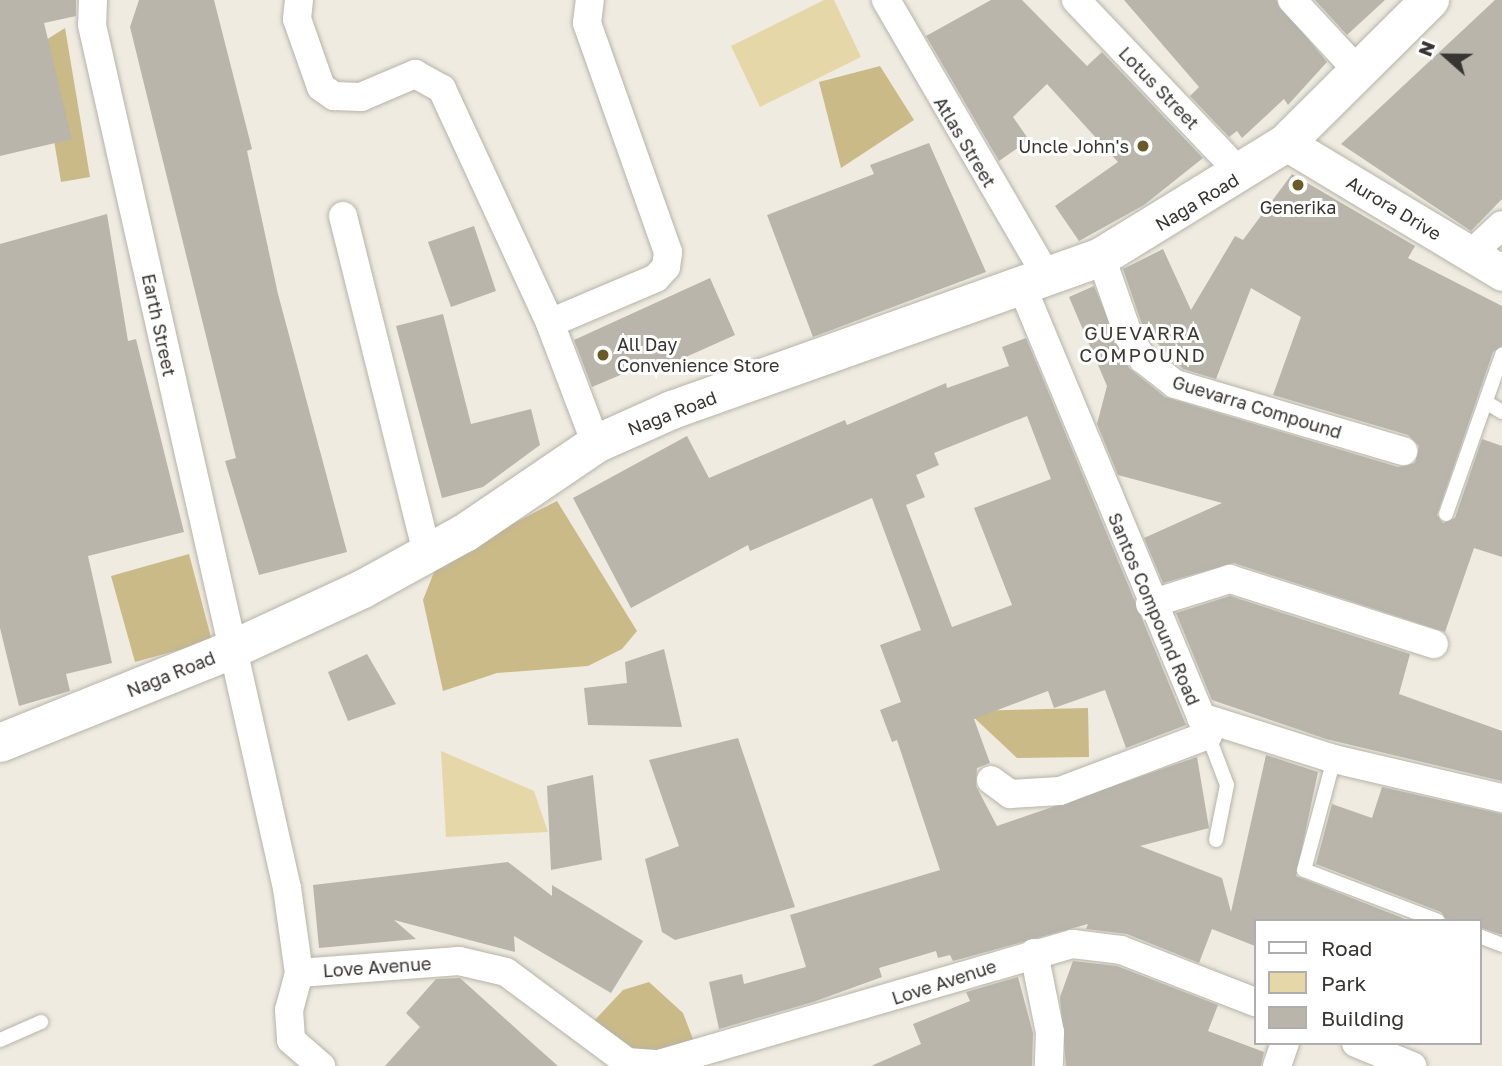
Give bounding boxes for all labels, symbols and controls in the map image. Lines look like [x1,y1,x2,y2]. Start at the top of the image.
north arrow [1411,21,1481,91]
text: N [1413,37,1439,59]
street label: Lotus Street [1114,42,1204,134]
street label: Atlas Street [930,93,1000,191]
place label: Uncle John's [1018,135,1129,157]
marker: Uncle John's [1135,138,1151,154]
street label: Naga Road [1151,169,1243,235]
street label: Aurora Drive [1343,171,1445,245]
marker: Generika [1290,177,1306,193]
place label: Generika [1260,196,1336,218]
street label: Earth Street [138,272,180,378]
district label: GUEVARRA COMPOUND [1080,322,1206,366]
place label: All Day Convenience Store [617,334,780,376]
marker: All Day Convenience Store [595,347,611,363]
street label: Guevarra Compound [1170,371,1344,443]
street label: Naga Road [624,386,720,440]
street label: Santos Compound Road [1104,509,1204,709]
street label: Naga Road [124,646,218,702]
legend [1254,919,1481,1045]
text: Road [1321,935,1372,961]
street label: Love Avenue [322,952,432,982]
street label: Love Avenue [889,955,999,1009]
text: Park [1321,970,1366,996]
text: Building [1321,1005,1404,1031]

